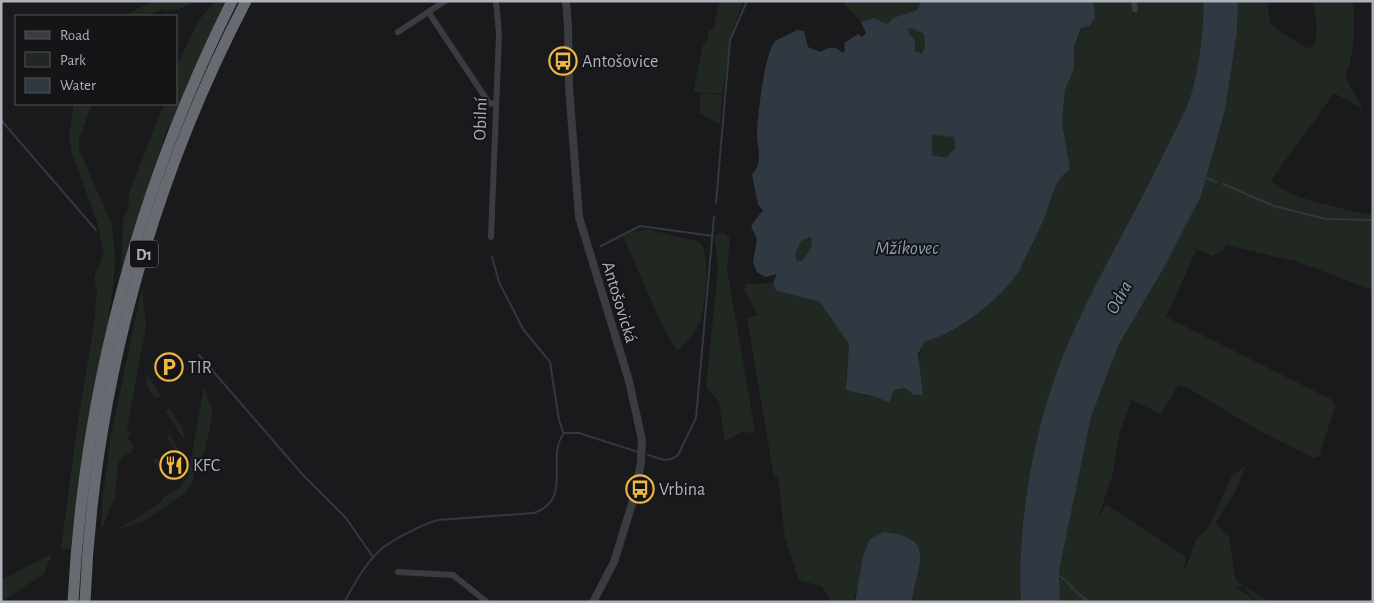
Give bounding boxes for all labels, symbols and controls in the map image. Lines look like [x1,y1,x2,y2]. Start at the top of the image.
legend [15,15,178,105]
text: Road [60,28,90,43]
bus stop icon: Antošovice [548,46,578,76]
text: Park [60,53,86,68]
place label: Antošovice [582,53,658,71]
text: Water [60,78,96,93]
street label: Obilní [471,97,491,141]
water label: Mžíkovec [875,239,939,258]
road number: D1 [130,240,158,268]
street label: Antošovická [598,259,640,345]
water label: Odra [1103,278,1136,317]
parking icon: TIR [154,352,184,382]
place label: TIR [188,359,212,377]
restaurant icon: KFC [159,450,189,480]
place label: KFC [193,457,220,475]
bus stop icon: Vrbina [625,474,655,504]
place label: Vrbina [659,481,705,499]

